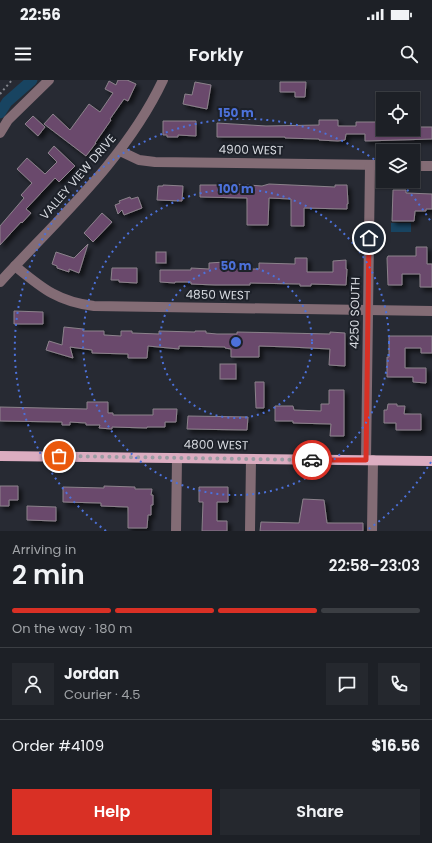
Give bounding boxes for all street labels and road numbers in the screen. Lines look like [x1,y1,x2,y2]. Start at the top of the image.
street label: VALLEY VIEW DRIVE [36,130,119,223]
street label: 4900 WEST [218,140,284,159]
street label: 4250 SOUTH [345,277,364,349]
street label: 4850 WEST [185,285,251,304]
street label: 4800 WEST [183,435,249,454]

